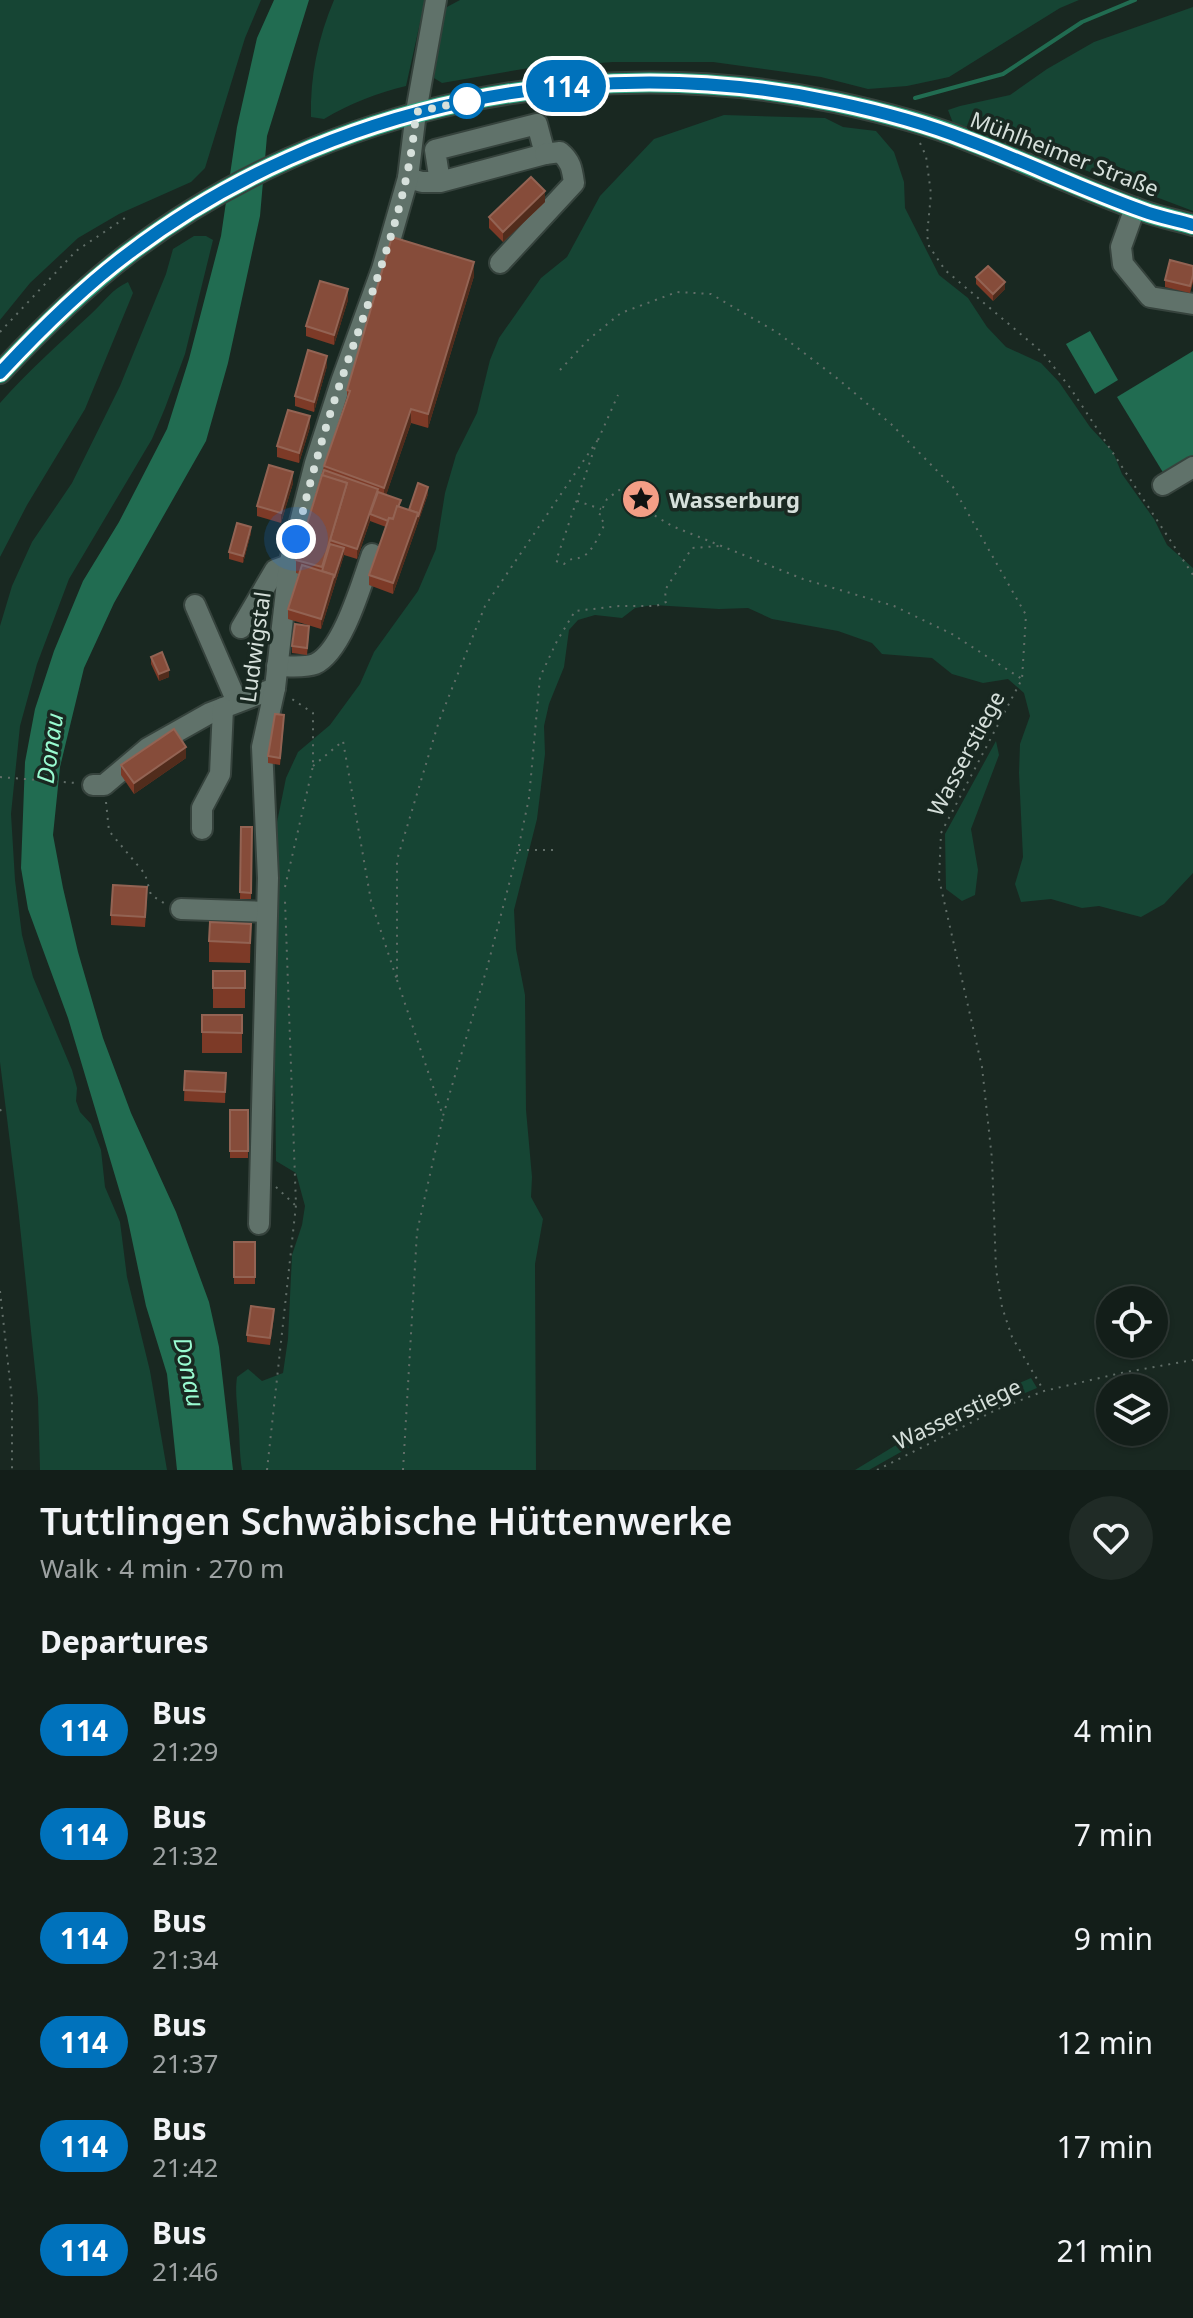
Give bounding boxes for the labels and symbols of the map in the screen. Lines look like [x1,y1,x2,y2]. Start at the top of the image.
line badge: 114 [520,60,612,112]
unlabelled marker [450,84,484,118]
street label: Mühlheimer Straße [966,103,1164,203]
place icon: Wasserburg [620,478,662,520]
place label: Wasserburg [669,484,800,514]
your location [276,519,316,559]
street label: Ludwigstal [231,590,277,704]
street label: Wasserstiege [919,685,1011,821]
water label: Donau [28,710,70,785]
water label: Donau [166,1334,214,1410]
street label: Wasserstiege [888,1370,1026,1456]

